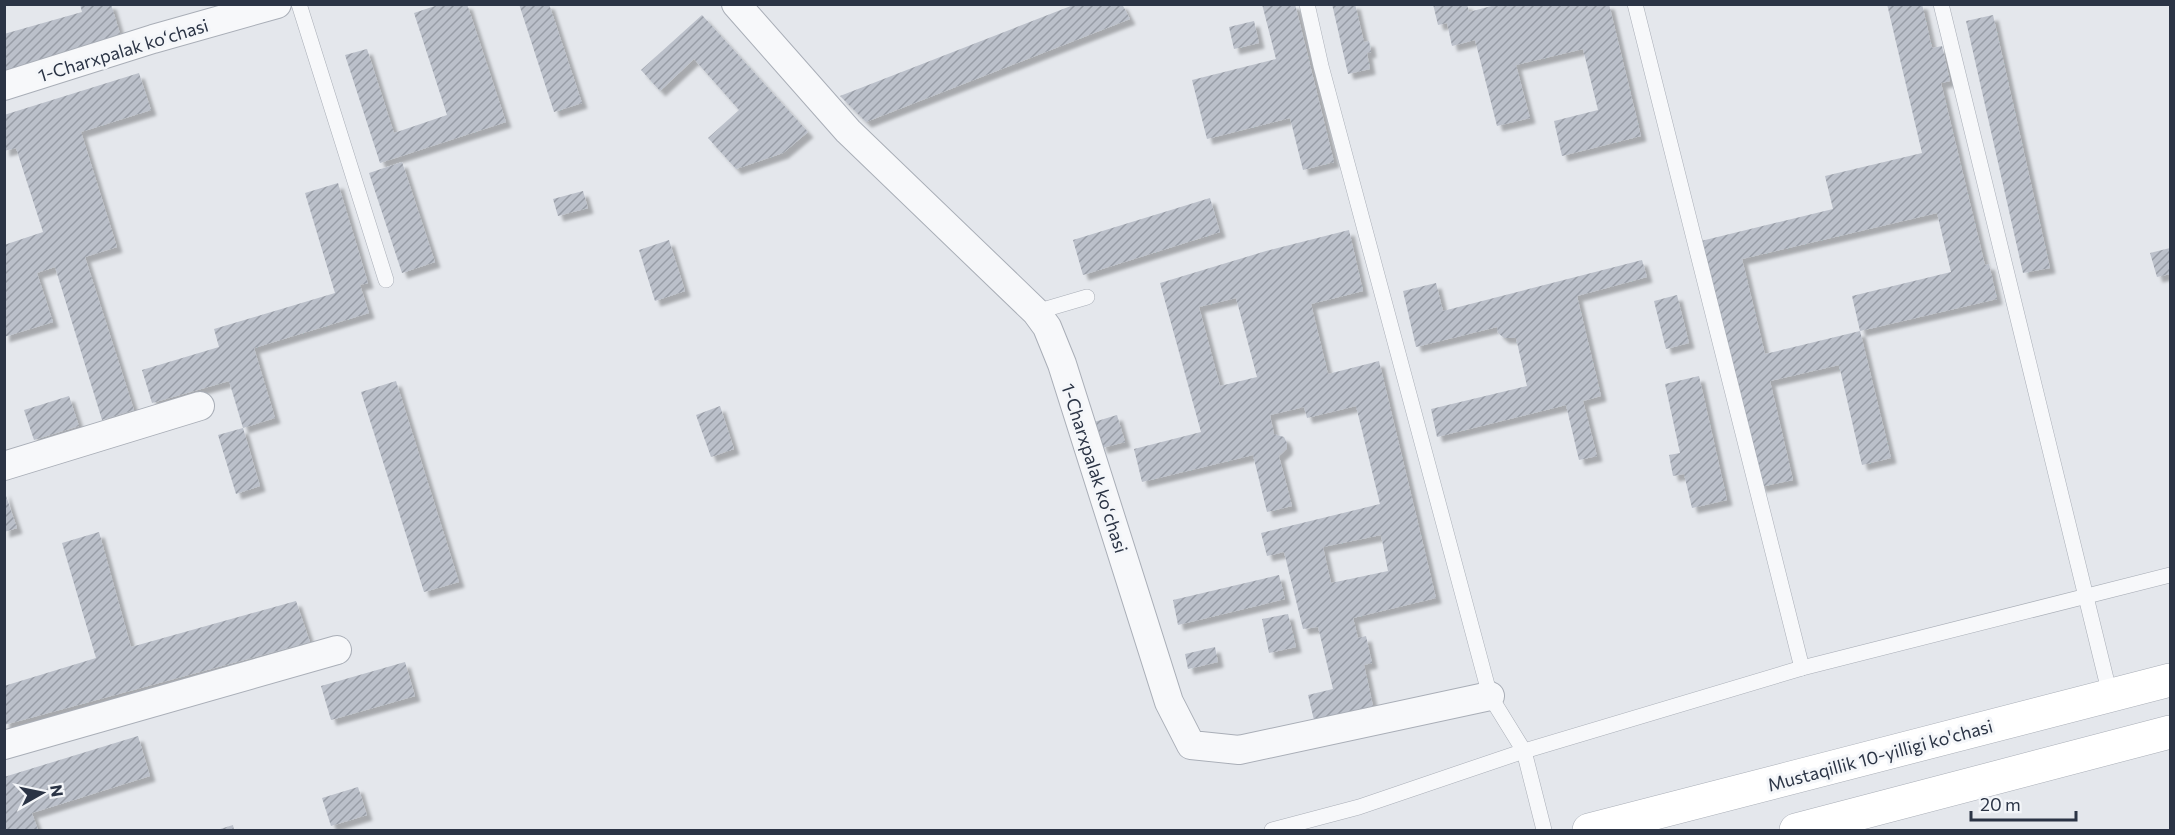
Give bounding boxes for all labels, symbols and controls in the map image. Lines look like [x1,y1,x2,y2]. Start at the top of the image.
street label: 1-Charxpalak koʻchasi [35,14,211,86]
street label: 1-Charxpalak koʻchasi [1057,380,1133,556]
street label: Mustaqillik 10-yilligi ko'chasi [1765,714,1995,796]
north arrow [12,763,72,823]
text: N [47,783,68,798]
scale bar [1971,784,2076,822]
text: 20 m [1980,793,2021,815]

